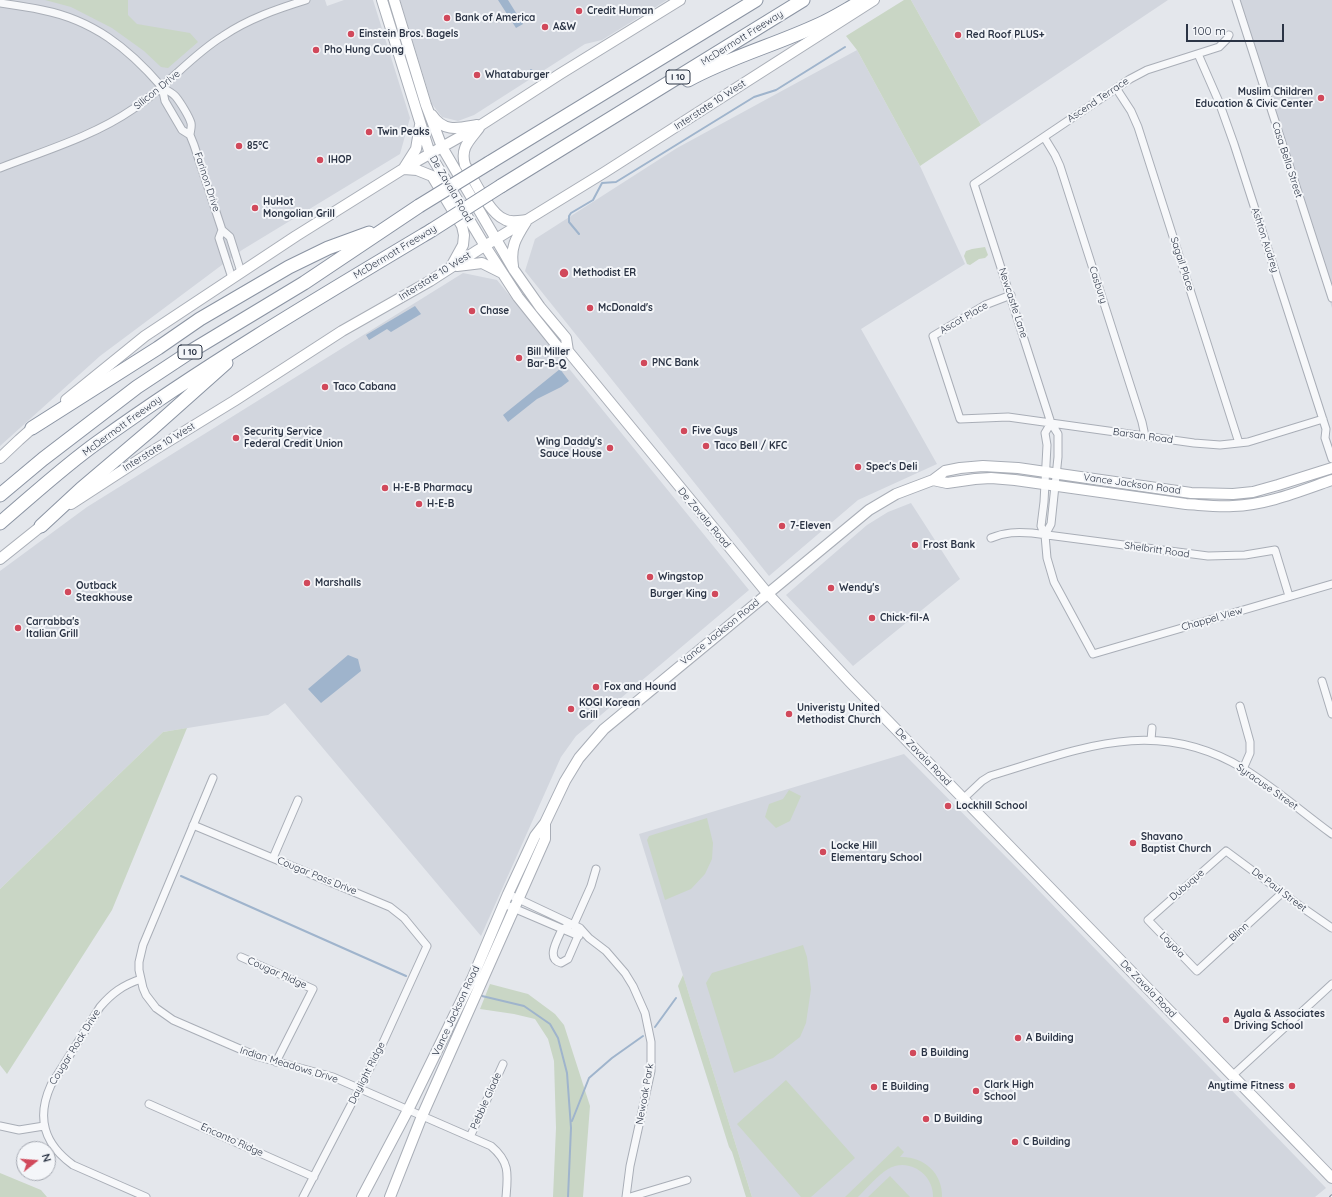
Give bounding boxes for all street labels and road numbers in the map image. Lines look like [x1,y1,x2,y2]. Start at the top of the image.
street label: McDermott Freeway [699,8,785,68]
street label: Silicon Drive [131,68,183,112]
road number: I 10 [666,70,690,84]
street label: Ascend Terrace [1065,75,1131,125]
street label: Interstate 10 West [672,77,748,133]
street label: Casa Bella Street [1269,121,1305,199]
street label: Farinon Drive [192,151,222,213]
street label: De Zavala Road [427,153,475,225]
street label: Ashton Audrey [1249,206,1281,274]
street label: McDermott Freeway [351,222,439,282]
street label: Sagail Place [1168,235,1196,293]
street label: Interstate 10 West [397,249,473,303]
street label: Casbury [1086,265,1110,305]
street label: Newcastle Lane [996,266,1030,340]
street label: Ascot Place [938,299,990,337]
road number: I 10 [178,345,202,359]
street label: McDermott Freeway [80,393,164,459]
street label: Interstate 10 West [121,420,197,474]
street label: Barsan Road [1112,426,1174,446]
street label: Vance Jackson Road [1083,471,1181,497]
street label: De Zavala Road [675,485,733,551]
street label: Shelbritt Road [1124,539,1190,561]
street label: Vance Jackson Road [678,596,762,668]
street label: Chappel View [1180,605,1244,633]
street label: De Zavala Road [893,726,953,788]
street label: Syracuse Street [1234,761,1300,813]
street label: Cougar Pass Drive [275,854,359,898]
street label: De Paul Street [1249,865,1309,915]
street label: Dubuque [1167,867,1207,903]
street label: Blinn [1227,920,1251,944]
street label: Loyola [1157,930,1187,960]
street label: Cougar Ridge [246,955,308,991]
street label: De Zavala Road [1118,958,1178,1020]
street label: Vance Jackson Road [430,964,482,1058]
street label: Cougar Rock Drive [47,1007,103,1087]
street label: Daylight Ridge [346,1040,388,1106]
street label: Indian Meadows Drive [238,1044,340,1086]
street label: Newoak Park [634,1063,656,1125]
street label: Pebble Glade [468,1071,504,1131]
street label: Encanto Ridge [199,1121,265,1159]

